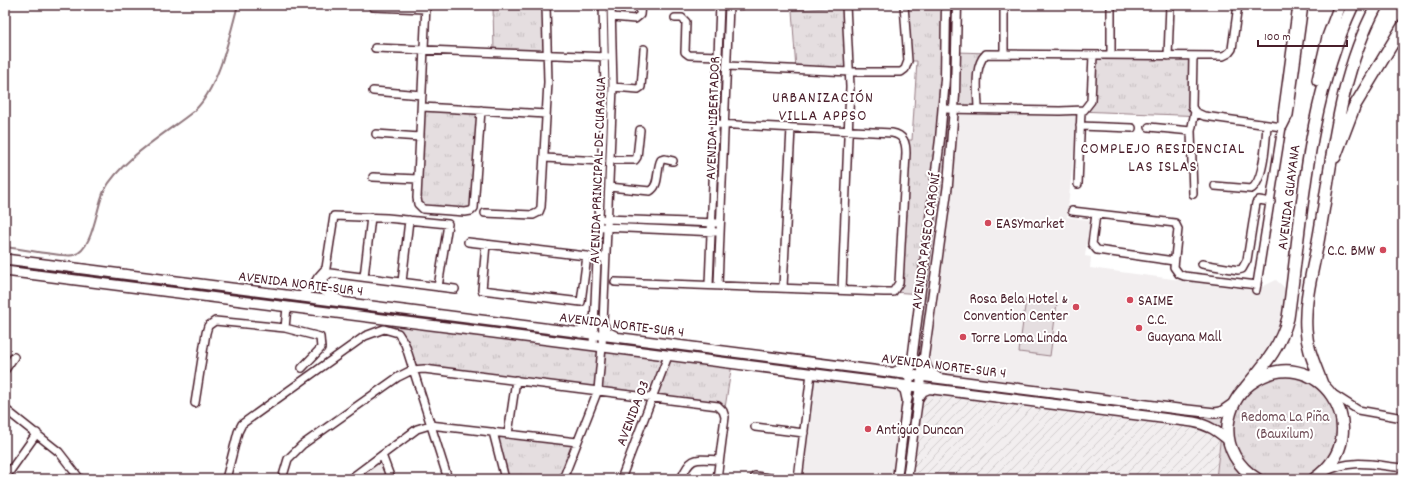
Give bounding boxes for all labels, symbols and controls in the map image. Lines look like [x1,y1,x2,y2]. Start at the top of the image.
scale bar [1258,22,1347,48]
text: 100 m [1264,29,1291,46]
street label: AVENIDA LIBERTADOR [701,56,727,180]
street label: AVENIDA PRINCIPAL DE CURAGUA [585,76,613,264]
district label: URBANIZACIÓN VILLA APPSO [772,87,874,128]
district label: COMPLEJO RESIDENCIAL LAS ISLAS [1081,138,1245,179]
street label: AVENIDA GUAYANA [1273,143,1307,251]
street label: AVENIDA PASEO CARONÍ [907,171,948,311]
place label: EASYmarket [996,214,1065,236]
marker: EASYmarket [983,218,993,228]
place label: C.C. BMW [1327,241,1375,263]
marker: C.C. BMW [1378,245,1388,255]
street label: AVENIDA NORTE-SUR 4 [237,266,364,304]
place label: Rosa Bela Hotel & Convention Center [963,289,1068,328]
place label: SAIME [1138,291,1173,313]
marker: SAIME [1125,295,1135,305]
marker: Rosa Bela Hotel & Convention Center [1071,302,1081,312]
street label: AVENIDA NORTE-SUR 4 [558,307,685,345]
place label: C.C. Guayana Mall [1147,310,1222,349]
marker: C.C. Guayana Mall [1134,323,1144,333]
place label: Torre Loma Linda [971,328,1068,350]
marker: Torre Loma Linda [958,332,968,342]
street label: AVENIDA NORTE-SUR 4 [880,348,1007,386]
street label: AVENIDA 03 [611,378,656,450]
park label: Redoma La Piña (Bauxilum) [1241,407,1330,446]
place label: Antiguo Duncan [876,420,964,442]
marker: Antiguo Duncan [863,424,873,434]

